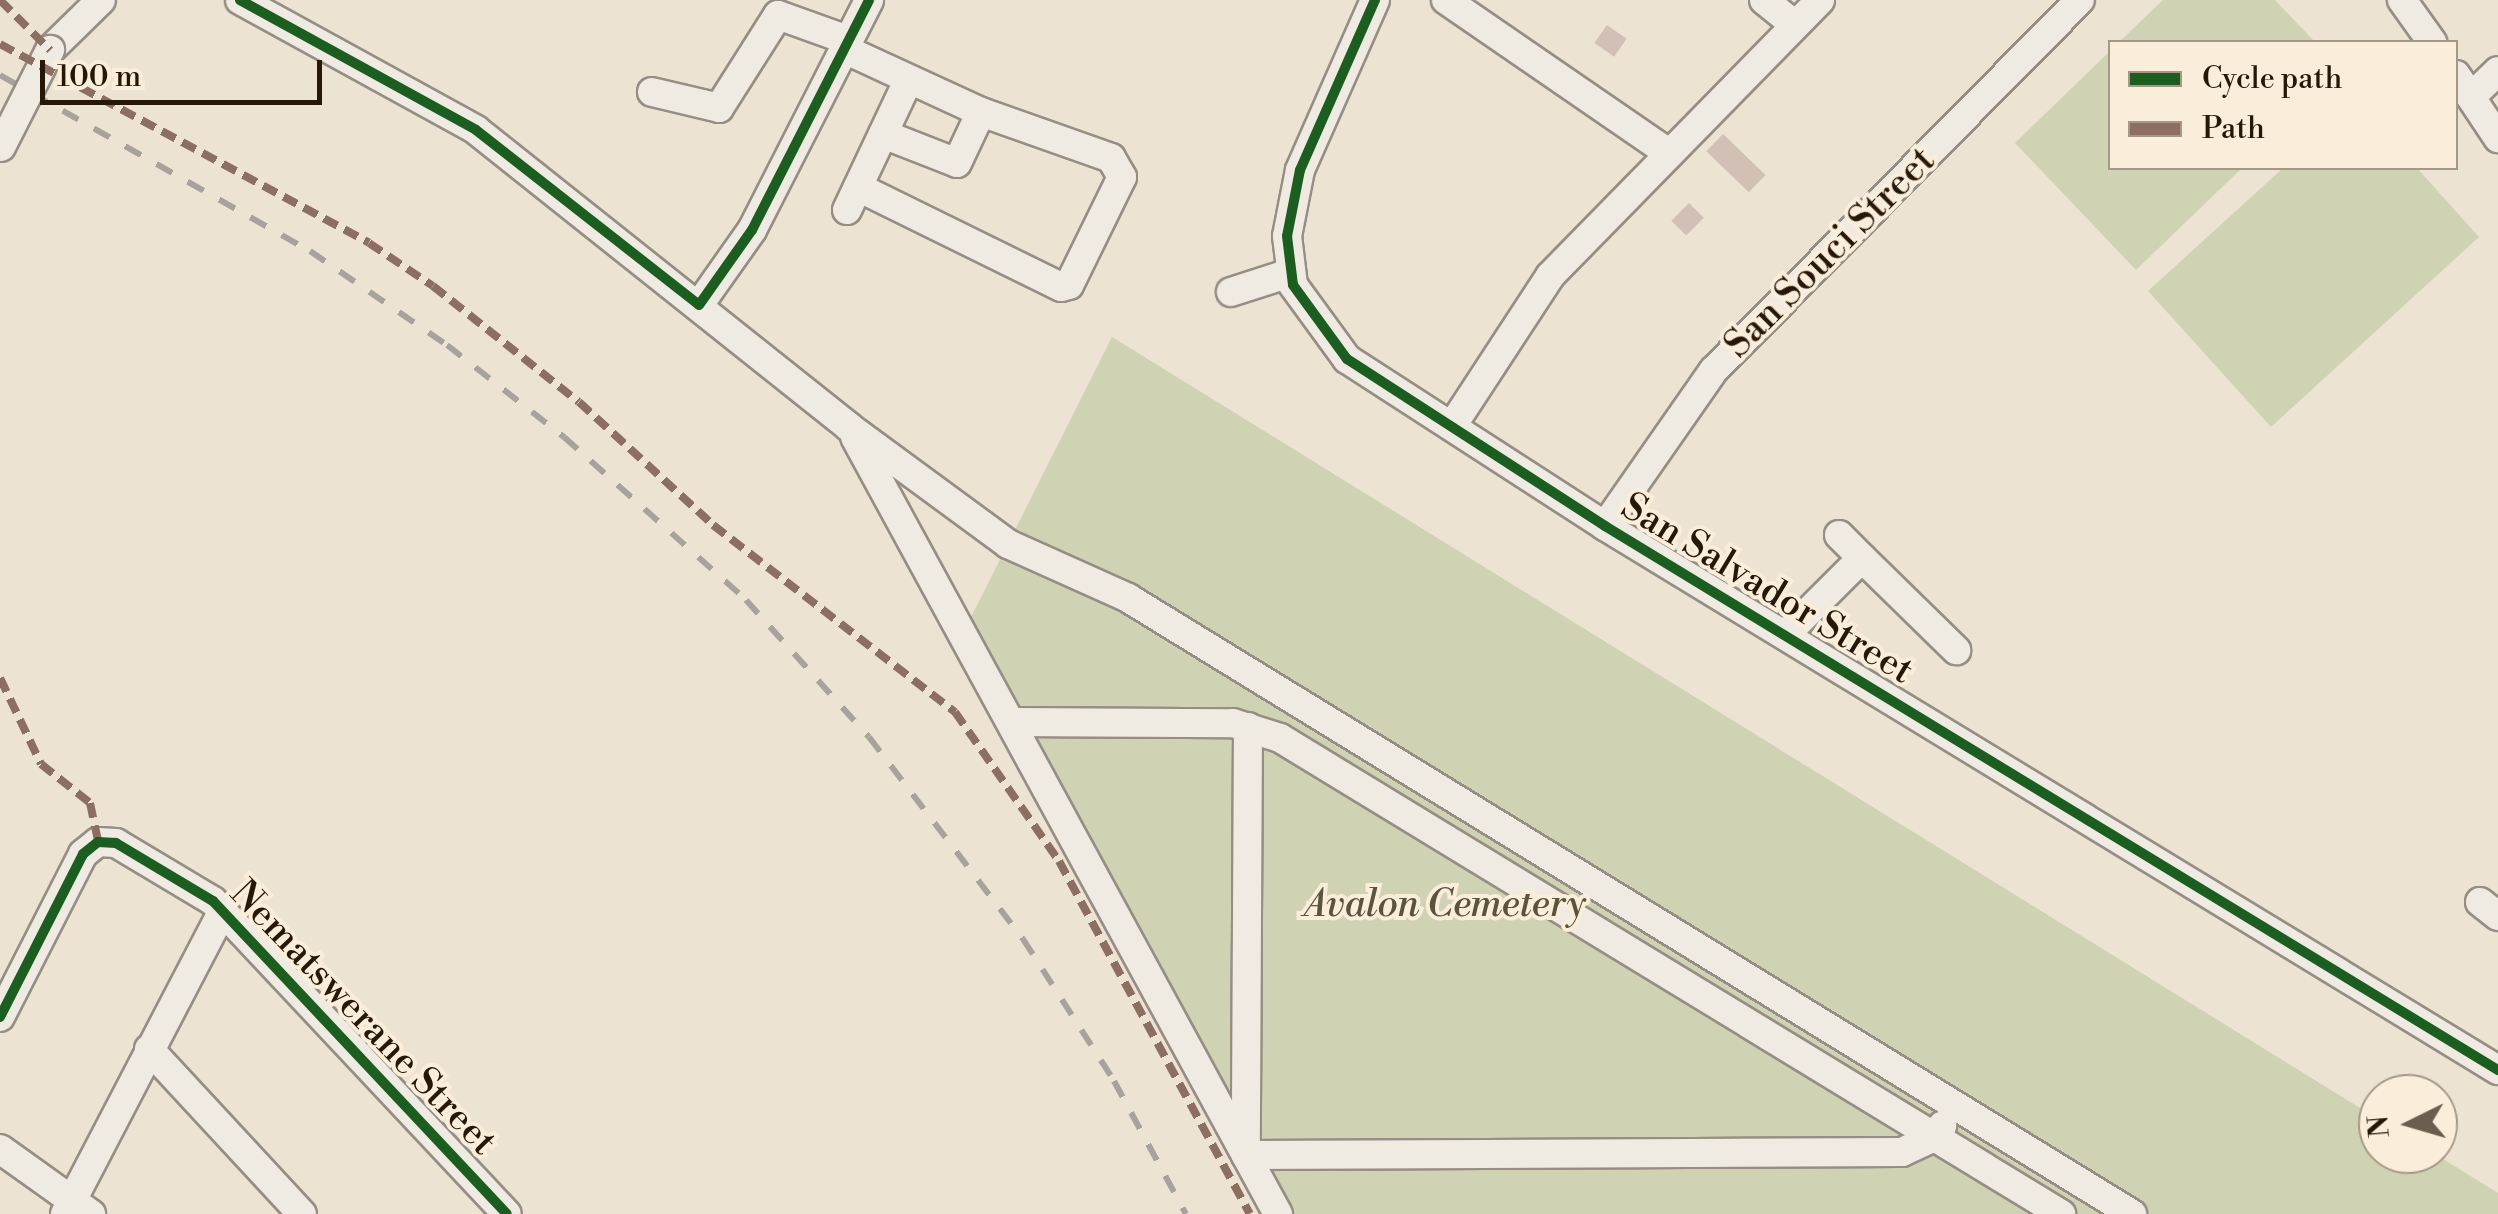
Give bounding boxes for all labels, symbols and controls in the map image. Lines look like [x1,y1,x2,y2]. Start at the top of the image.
scale bar [45,40,328,102]
legend [2108,40,2458,170]
text: 100 m [57,58,141,96]
text: Cycle path [2202,60,2342,98]
text: Path [2202,110,2265,148]
street label: San Souci Street [1715,138,1945,368]
street label: San Salvador Street [1613,484,1921,694]
street label: Nematswerane Street [220,871,506,1165]
park label: Avalon Cemetery [1304,882,1586,928]
north arrow [2358,1074,2458,1174]
text: N [2361,1114,2398,1139]

